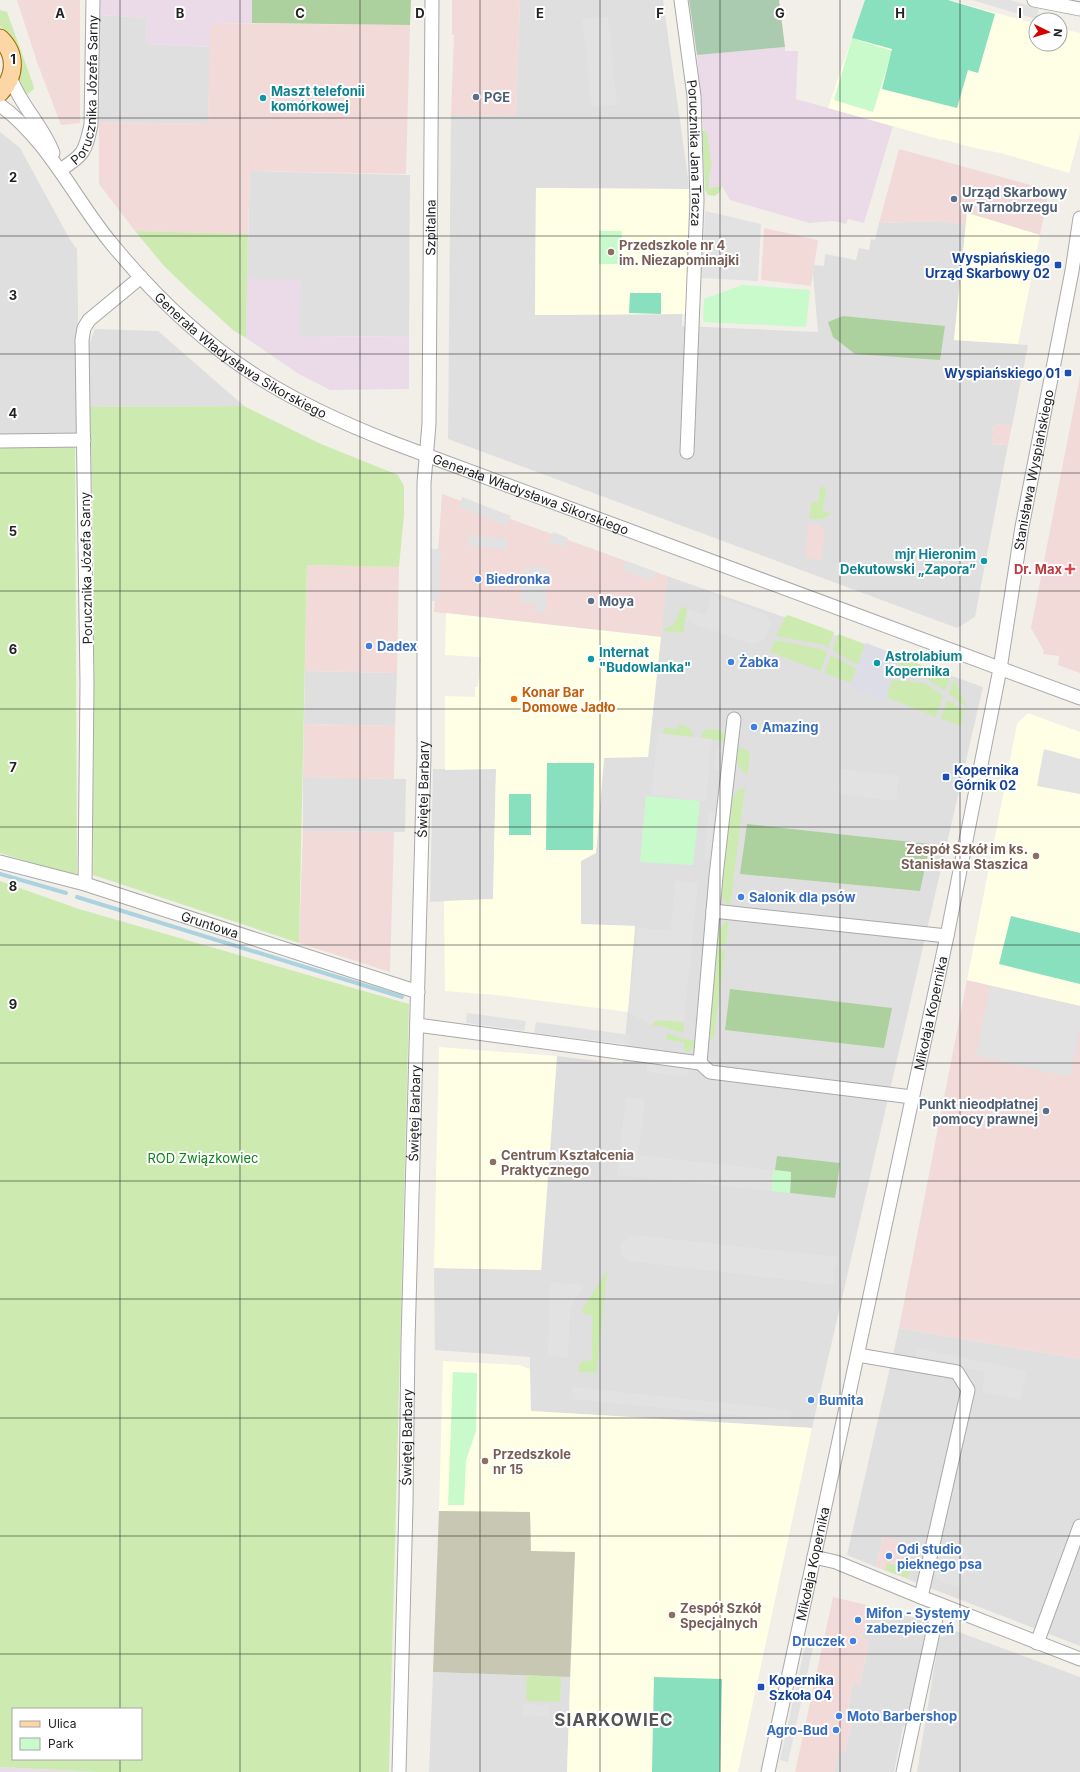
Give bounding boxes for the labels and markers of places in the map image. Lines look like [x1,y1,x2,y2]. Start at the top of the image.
place label: Maszt telefonii komórkowej [271,83,365,114]
place label: PGE [484,89,510,105]
marker: PGE [471,92,481,102]
marker: Maszt telefonii komórkowej [258,93,268,103]
place label: Urząd Skarbowy w Tarnobrzegu [962,184,1067,215]
marker: Urząd Skarbowy w Tarnobrzegu [949,194,959,204]
place label: Przedszkole nr 4 im. Niezapominajki [619,237,739,268]
marker: Przedszkole nr 4 im. Niezapominajki [606,247,616,257]
place label: Wyspiańskiego Urząd Skarbowy 02 [925,250,1050,281]
marker: Wyspiańskiego Urząd Skarbowy 02 [1053,260,1063,270]
place label: Wyspiańskiego 01 [944,365,1060,381]
marker: Wyspiańskiego 01 [1063,368,1073,378]
place label: mjr Hieronim Dekutowski „Zapora” [840,546,976,577]
marker: mjr Hieronim Dekutowski „Zapora” [979,556,989,566]
place label: Dr. Max [1014,561,1062,577]
marker: Dr. Max [1065,564,1075,574]
place label: Biedronka [486,571,550,587]
marker: Biedronka [473,574,483,584]
place label: Moya [599,593,634,609]
marker: Moya [586,596,596,606]
place label: Dadex [377,638,418,654]
marker: Dadex [364,641,374,651]
place label: Internat "Budowlanka" [599,644,691,675]
place label: Astrolabium Kopernika [885,648,962,679]
marker: Internat "Budowlanka" [586,654,596,664]
place label: Żabka [739,654,778,670]
marker: Żabka [726,657,736,667]
marker: Astrolabium Kopernika [872,658,882,668]
place label: Konar Bar Domowe Jadło [522,684,616,715]
marker: Konar Bar Domowe Jadło [509,694,519,704]
place label: Amazing [762,719,818,735]
marker: Amazing [749,722,759,732]
place label: Kopernika Górnik 02 [954,762,1019,793]
marker: Kopernika Górnik 02 [941,772,951,782]
place label: Zespół Szkół im ks. Stanisława Staszica [901,841,1028,872]
marker: Zespół Szkół im ks. Stanisława Staszica [1031,851,1041,861]
place label: Salonik dla psów [749,889,855,905]
marker: Salonik dla psów [736,892,746,902]
place label: Punkt nieodpłatnej pomocy prawnej [919,1096,1038,1127]
marker: Punkt nieodpłatnej pomocy prawnej [1041,1106,1051,1116]
place label: Centrum Kształcenia Praktycznego [501,1147,634,1178]
marker: Centrum Kształcenia Praktycznego [488,1157,498,1167]
place label: Bumita [819,1392,863,1408]
marker: Bumita [806,1395,816,1405]
place label: Przedszkole nr 15 [493,1446,571,1477]
marker: Przedszkole nr 15 [480,1456,490,1466]
place label: Odi studio pieknego psa [897,1541,982,1572]
marker: Odi studio pieknego psa [884,1551,894,1561]
place label: Zespół Szkół Specjalnych [680,1600,762,1631]
place label: Mifon - Systemy zabezpieczeń [866,1605,970,1636]
marker: Zespół Szkół Specjalnych [667,1610,677,1620]
marker: Mifon - Systemy zabezpieczeń [853,1615,863,1625]
place label: Druczek [792,1633,845,1649]
marker: Druczek [848,1636,858,1646]
place label: Kopernika Szkoła 04 [769,1672,834,1703]
marker: Kopernika Szkoła 04 [756,1682,766,1692]
place label: Moto Barbershop [847,1708,957,1724]
marker: Moto Barbershop [834,1711,844,1721]
place label: Agro-Bud [766,1722,828,1738]
marker: Agro-Bud [831,1725,841,1735]

